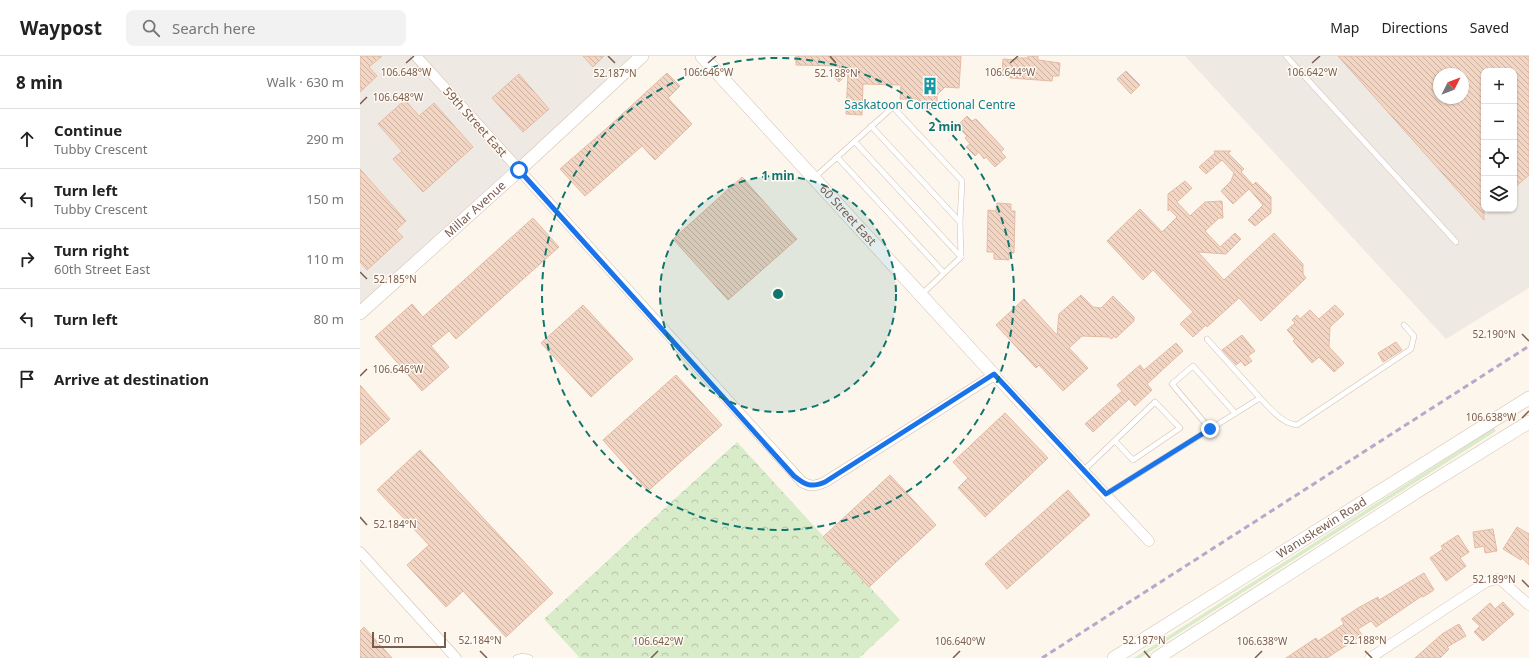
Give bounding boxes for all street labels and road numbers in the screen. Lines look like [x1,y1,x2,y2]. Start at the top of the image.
street label: 59th Street East [439,83,512,161]
street label: Millar Avenue [441,177,509,241]
street label: 60 Street East [816,181,881,250]
street label: Wanuskewin Road [1273,493,1370,562]

